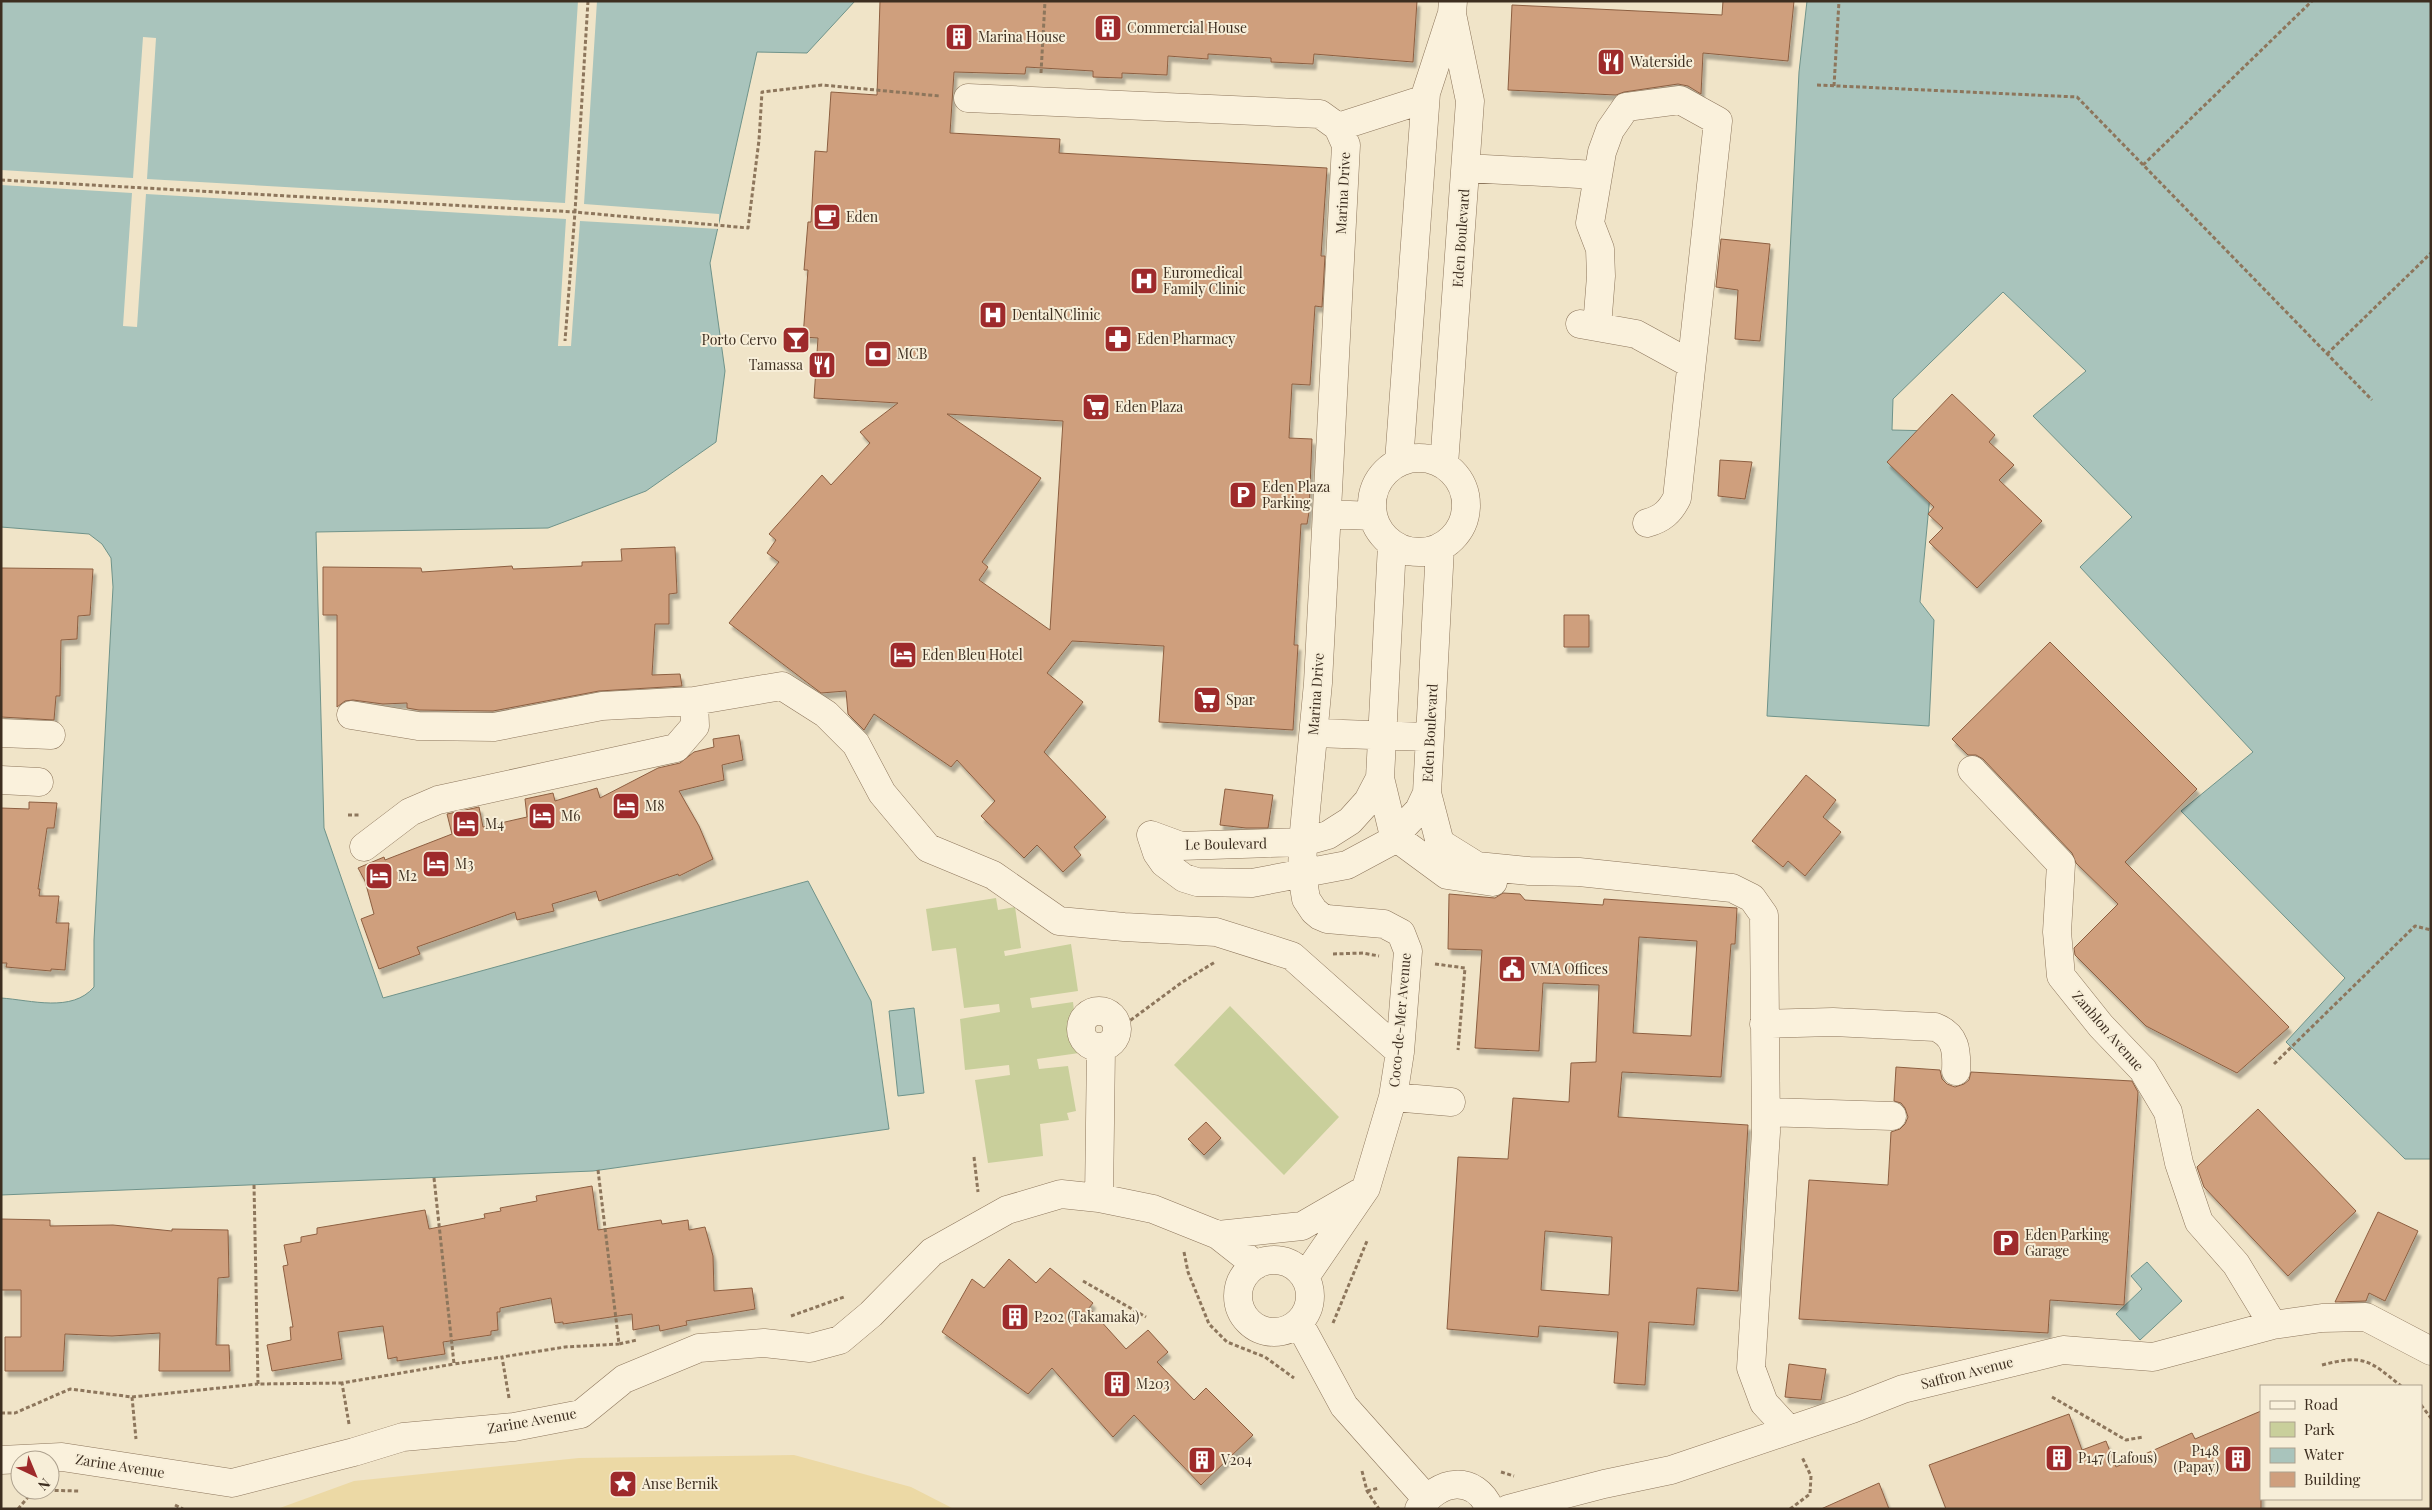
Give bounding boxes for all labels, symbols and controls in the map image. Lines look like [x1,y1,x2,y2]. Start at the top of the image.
building icon: Commercial House [1093,13,1123,43]
place label: Commercial House [1127,18,1247,37]
building icon: Marina House [944,22,974,52]
place label: Marina House [978,27,1066,46]
restaurant icon: Waterside [1596,47,1626,77]
place label: Waterside [1629,52,1693,71]
street label: Marina Drive [1331,151,1354,235]
street label: Eden Boulevard [1448,188,1473,288]
cafe icon: Eden [812,202,842,232]
place label: Eden [846,207,879,226]
place label: Euromedical Family Clinic [1163,263,1246,298]
hospital icon: Euromedical Family Clinic [1129,266,1159,296]
hospital icon: DentalNClinic [978,300,1008,330]
place label: DentalNClinic [1012,305,1100,324]
pharmacy icon: Eden Pharmacy [1103,324,1133,354]
bar icon: Porto Cervo [781,325,811,355]
place label: Eden Pharmacy [1137,329,1235,348]
place label: Porto Cervo [702,330,777,349]
bank icon: MCB [863,339,893,369]
place label: MCB [897,344,928,363]
restaurant icon: Tamassa [807,350,837,380]
place label: Tamassa [749,355,803,374]
supermarket icon: Eden Plaza [1081,392,1111,422]
place label: Eden Plaza [1115,397,1183,416]
place label: Eden Plaza Parking [1262,477,1330,512]
parking icon: Eden Plaza Parking [1228,480,1258,510]
hotel icon: Eden Bleu Hotel [888,640,918,670]
place label: Eden Bleu Hotel [922,645,1023,664]
street label: Marina Drive [1303,652,1328,736]
street label: Eden Boulevard [1417,683,1442,783]
supermarket icon: Spar [1192,685,1222,715]
place label: Spar [1226,690,1256,709]
hotel icon: M8 [611,791,641,821]
place label: M8 [645,796,664,815]
hotel icon: M6 [527,801,557,831]
place label: M6 [561,806,580,825]
hotel icon: M4 [451,809,481,839]
place label: M4 [485,814,504,833]
street label: Le Boulevard [1185,833,1267,854]
hotel icon: M3 [421,849,451,879]
place label: M3 [455,854,474,873]
hotel icon: M2 [364,861,394,891]
place label: M2 [398,866,417,885]
street label: Coco-de-Mer Avenue [1384,952,1415,1088]
public building icon: VMA Offices [1497,954,1527,984]
place label: VMA Offices [1530,959,1608,978]
street label: Zanblon Avenue [2068,987,2149,1075]
place label: Eden Parking Garage [2025,1225,2110,1260]
parking icon: Eden Parking Garage [1991,1228,2021,1258]
building icon: P202 (Takamaka) [1000,1302,1030,1332]
place label: P202 (Takamaka) [1034,1307,1139,1326]
street label: Saffron Avenue [1919,1352,2015,1393]
building icon: M203 [1102,1369,1132,1399]
place label: M203 [1136,1374,1170,1393]
legend [2260,1385,2422,1500]
text: Road [2304,1394,2338,1414]
street label: Zarine Avenue [486,1403,578,1438]
text: Park [2304,1419,2336,1439]
place label: P148 (Papay) [2173,1441,2219,1476]
building icon: P147 (Lafous) [2044,1443,2074,1473]
building icon: P148 (Papay) [2223,1444,2253,1474]
text: Water [2303,1444,2344,1464]
building icon: V204 [1187,1445,1217,1475]
place label: P147 (Lafous) [2078,1448,2157,1467]
street label: Zarine Avenue [74,1449,166,1482]
north arrow [10,1450,60,1500]
place label: V204 [1220,1450,1252,1469]
place icon: Anse Bernik [608,1469,638,1499]
text: Building [2304,1469,2361,1489]
text: N [34,1474,55,1495]
place label: Anse Bernik [641,1474,719,1493]

